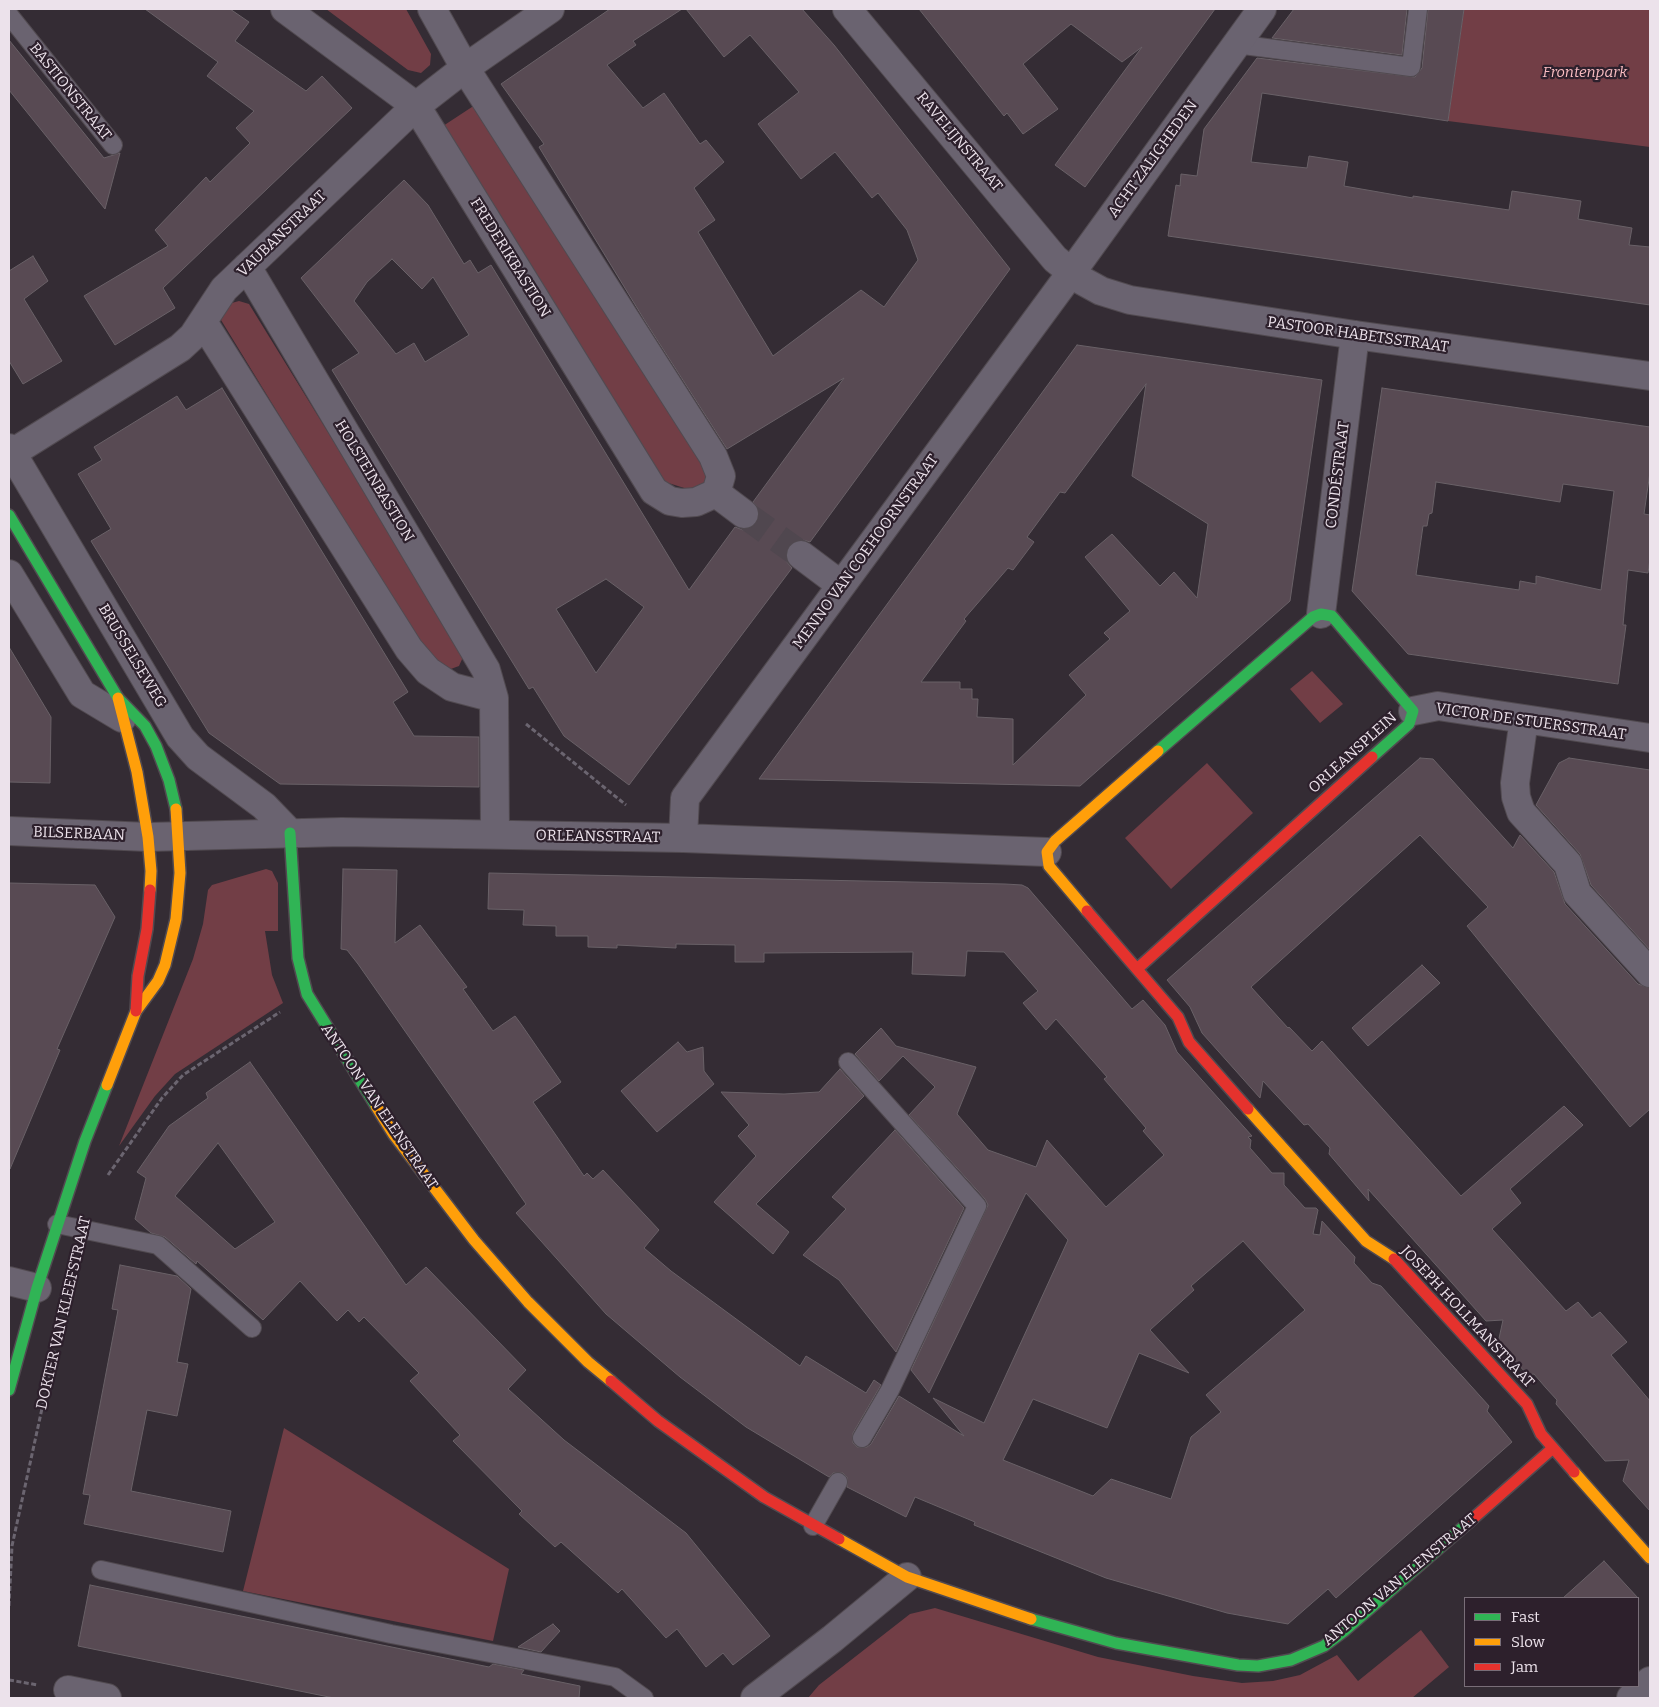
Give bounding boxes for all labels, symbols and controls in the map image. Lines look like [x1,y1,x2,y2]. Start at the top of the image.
street label: BASTIONSTRAAT [25,40,115,144]
park label: Frontenpark [1543,64,1627,82]
street label: RAVELIJNSTRAAT [912,89,1006,195]
street label: ACHT ZALIGHEDEN [1104,97,1202,221]
street label: VAUBANSTRAAT [234,187,330,281]
street label: FREDERIKBASTION [466,195,554,321]
street label: PASTOOR HABETSSTRAAT [1266,313,1450,357]
street label: HOLSTEINBASTION [331,417,417,545]
street label: CONDÉSTRAAT [1322,420,1354,530]
street label: MENNO VAN COEHOORNSTRAAT [789,451,943,653]
street label: BRUSSELSEWEG [94,601,170,711]
street label: VICTOR DE STUERSSTRAAT [1435,700,1627,744]
street label: ORLEANSPLEIN [1305,709,1401,797]
street label: BILSERBAAN [33,823,125,845]
street label: ORLEANSSTRAAT [535,827,661,847]
street label: ANTOON VAN ELENSTRAAT [317,1021,441,1193]
street label: DOKTER VAN KLEEFSTRAAT [33,1215,95,1411]
street label: JOSEPH HOLLMANSTRAAT [1396,1242,1538,1392]
street label: ANTOON VAN ELENSTRAAT [1319,1510,1481,1650]
legend [1464,1597,1639,1687]
text: Fast [1511,1608,1540,1626]
text: Slow [1511,1633,1545,1651]
text: Jam [1511,1658,1538,1676]

